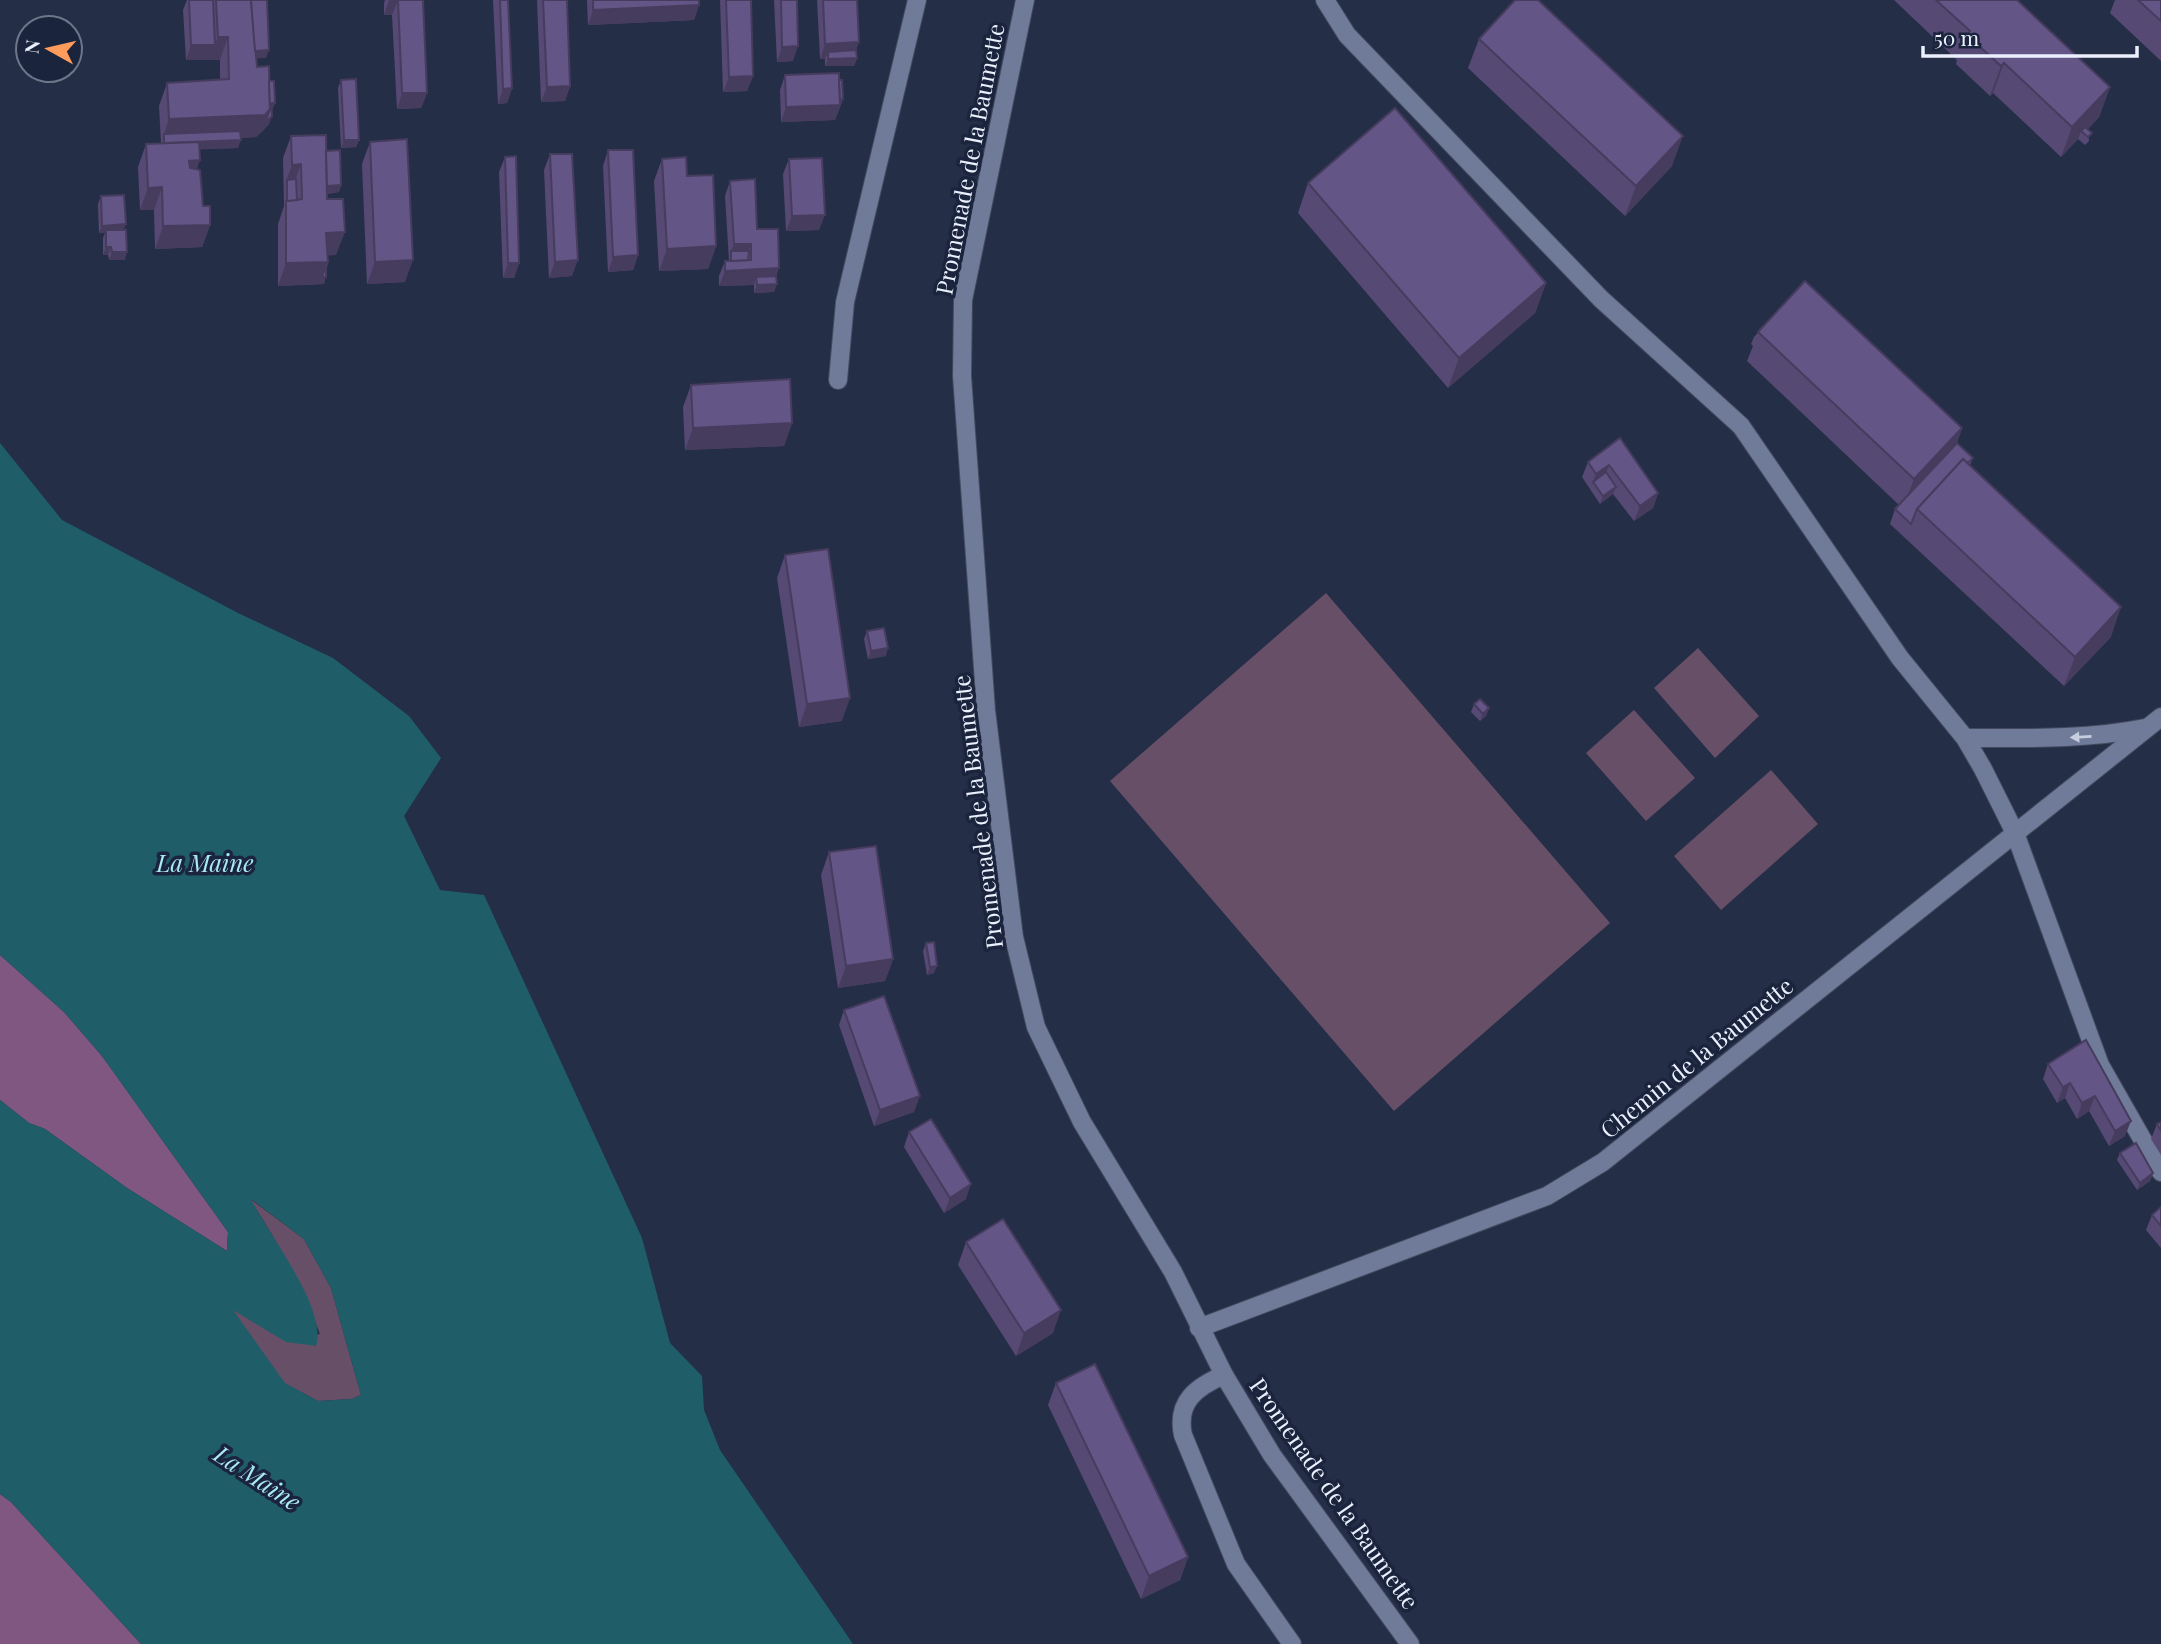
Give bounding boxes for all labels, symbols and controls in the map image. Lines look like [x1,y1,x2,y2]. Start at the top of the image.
north arrow [14,14,84,84]
scale bar [1923,14,2136,58]
street label: Promenade de la Baumette [927,21,1011,297]
text: 50 m [1934,23,1980,51]
text: N [17,38,45,55]
street label: Promenade de la Baumette [945,673,1009,951]
one-way arrow [2069,732,2091,743]
water label: La Maine [156,846,253,878]
street label: Chemin de la Baumette [1593,970,1799,1144]
street label: Promenade de la Baumette [1243,1371,1427,1615]
water label: La Maine [208,1437,307,1517]

